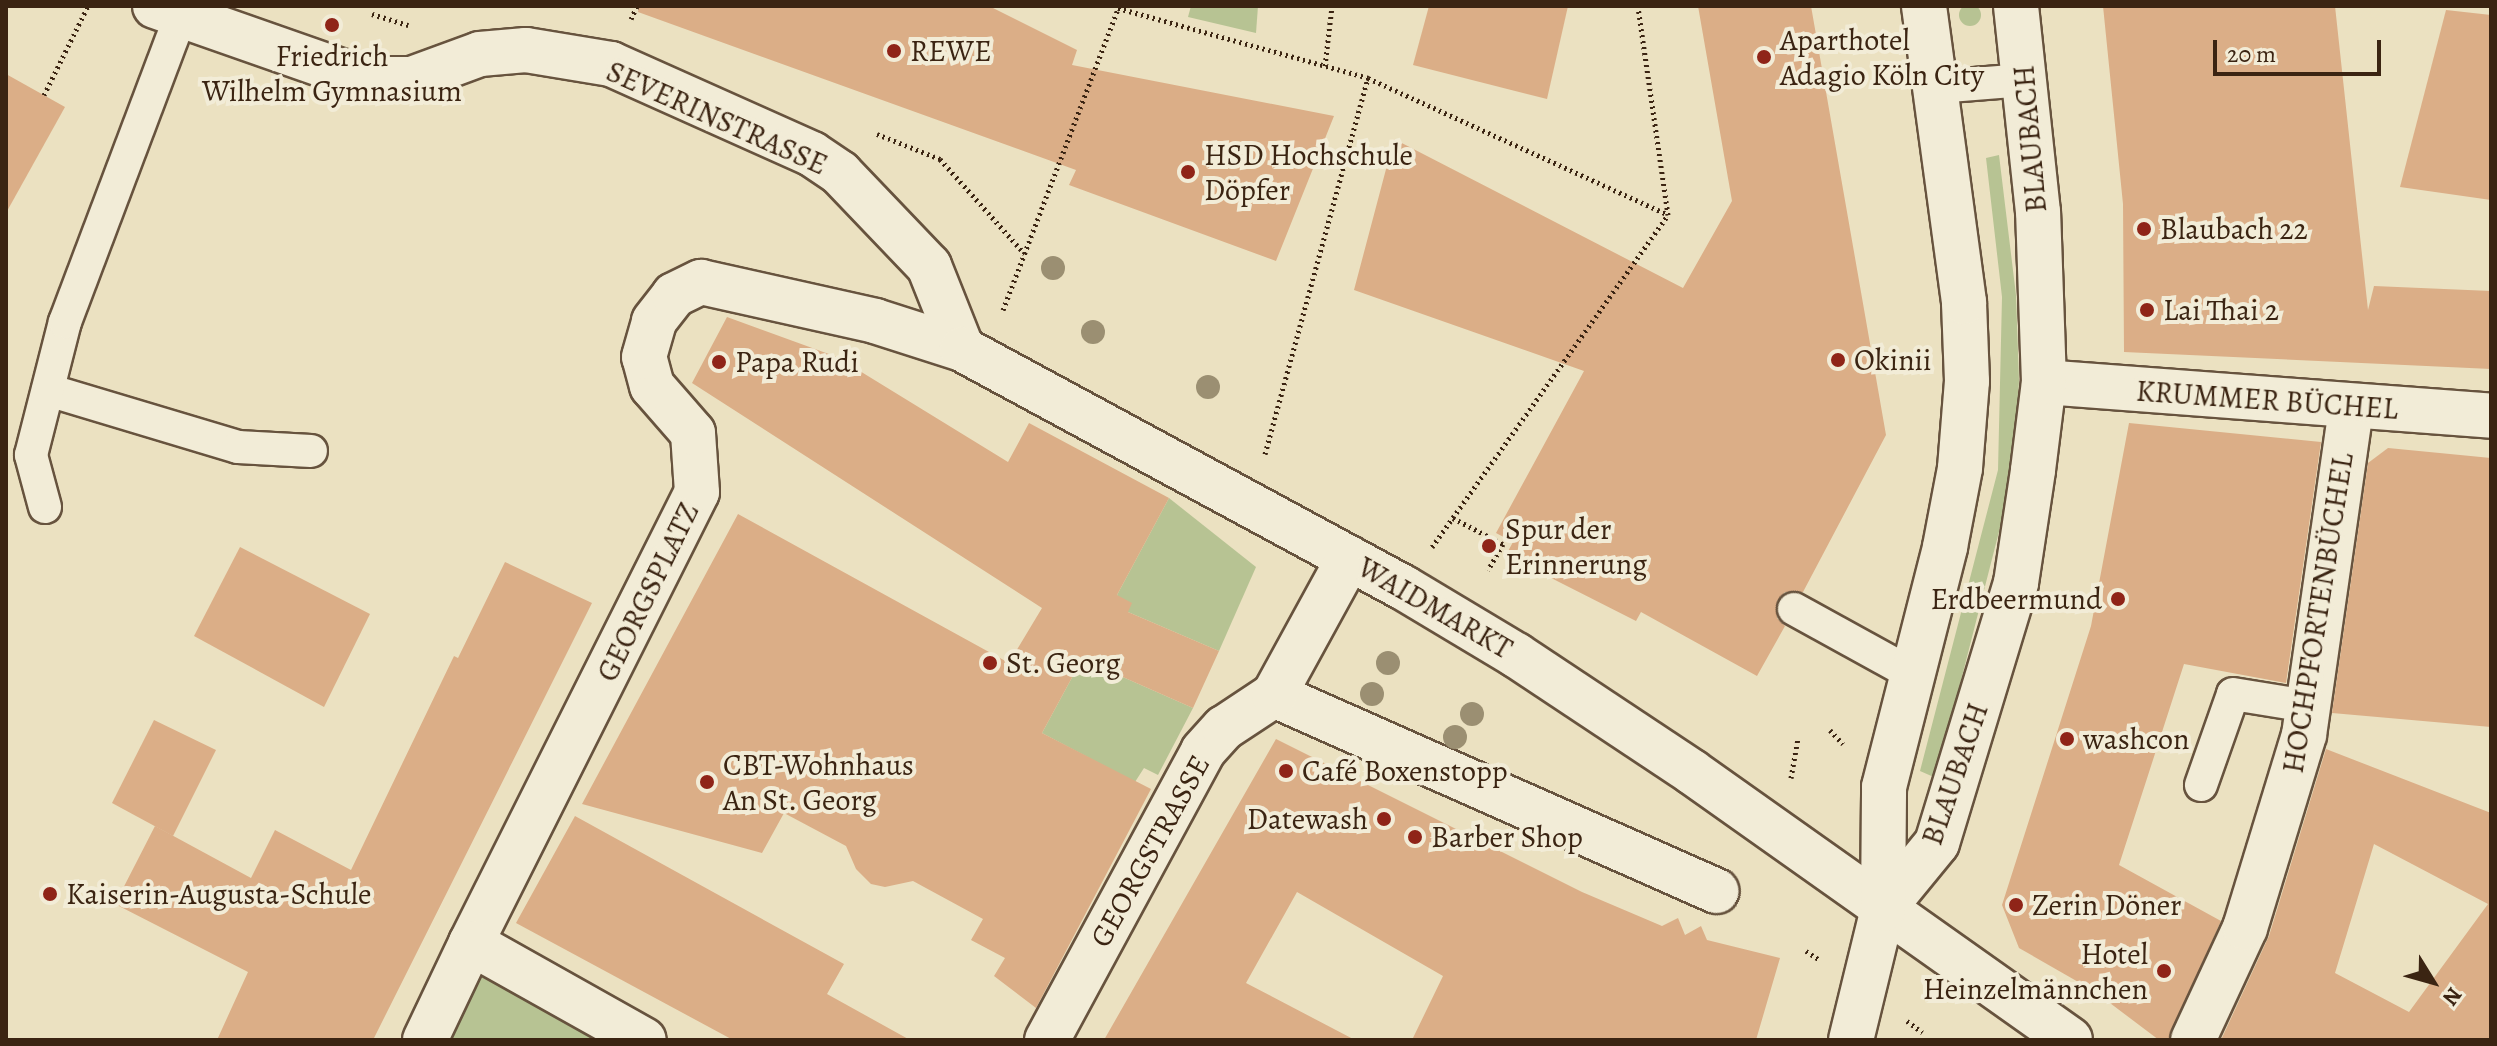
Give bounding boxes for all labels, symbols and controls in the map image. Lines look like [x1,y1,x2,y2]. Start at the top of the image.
marker: Friedrich Wilhelm Gymnasium [323,16,341,34]
place label: Aparthotel Adagio Köln City [1780,22,1984,92]
scale bar [2217,24,2385,74]
place label: REWE [910,33,992,69]
place label: Friedrich Wilhelm Gymnasium [202,38,462,108]
text: 20 m [2227,38,2276,70]
marker: REWE [885,42,903,60]
marker: Aparthotel Adagio Köln City [1755,48,1773,66]
street label: SEVERINSTRASSE [601,53,833,183]
street label: BLAUBACH [2006,64,2054,214]
place label: HSD Hochschule Döpfer [1204,137,1413,208]
marker: HSD Hochschule Döpfer [1179,163,1197,181]
place label: Blaubach 22 [2160,211,2308,247]
marker: Blaubach 22 [2135,220,2153,238]
place label: Lai Thai 2 [2163,292,2279,328]
marker: Lai Thai 2 [2138,301,2156,319]
place label: Okinii [1854,342,1931,378]
place label: Papa Rudi [735,344,859,380]
marker: Okinii [1829,351,1847,369]
marker: Papa Rudi [710,353,728,371]
street label: KRUMMER BÜCHEL [2135,373,2399,427]
street label: HOCHPFORTENBÜCHEL [2275,450,2361,776]
street label: GEORGSPLATZ [589,497,707,687]
place label: Spur der Erinnerung [1505,511,1647,582]
marker: Spur der Erinnerung [1480,537,1498,555]
street label: WAIDMARKT [1351,549,1519,667]
place label: Erdbeermund [1931,581,2102,617]
marker: Erdbeermund [2109,590,2127,608]
place label: St. Georg [1006,645,1121,681]
marker: St. Georg [981,654,999,672]
street label: BLAUBACH [1914,698,1996,850]
place label: washcon [2083,721,2189,757]
marker: washcon [2058,730,2076,748]
place label: CBT-Wohnhaus An St. Georg [723,747,914,818]
street label: GEORGSTRASSE [1082,749,1218,953]
place label: Café Boxenstopp [1302,753,1508,789]
marker: Café Boxenstopp [1277,762,1295,780]
marker: CBT-Wohnhaus An St. Georg [698,773,716,791]
place label: Datewash [1247,801,1368,837]
marker: Datewash [1375,810,1393,828]
place label: Barber Shop [1431,819,1583,855]
marker: Barber Shop [1406,828,1424,846]
place label: Kaiserin-Augusta-Schule [66,876,372,912]
marker: Kaiserin-Augusta-Schule [41,885,59,903]
place label: Zerin Döner [2032,887,2182,923]
marker: Zerin Döner [2007,896,2025,914]
place label: Hotel Heinzelmännchen [1923,936,2148,1006]
north arrow [2393,942,2473,1022]
marker: Hotel Heinzelmännchen [2155,962,2173,980]
text: N [2435,981,2469,1012]

